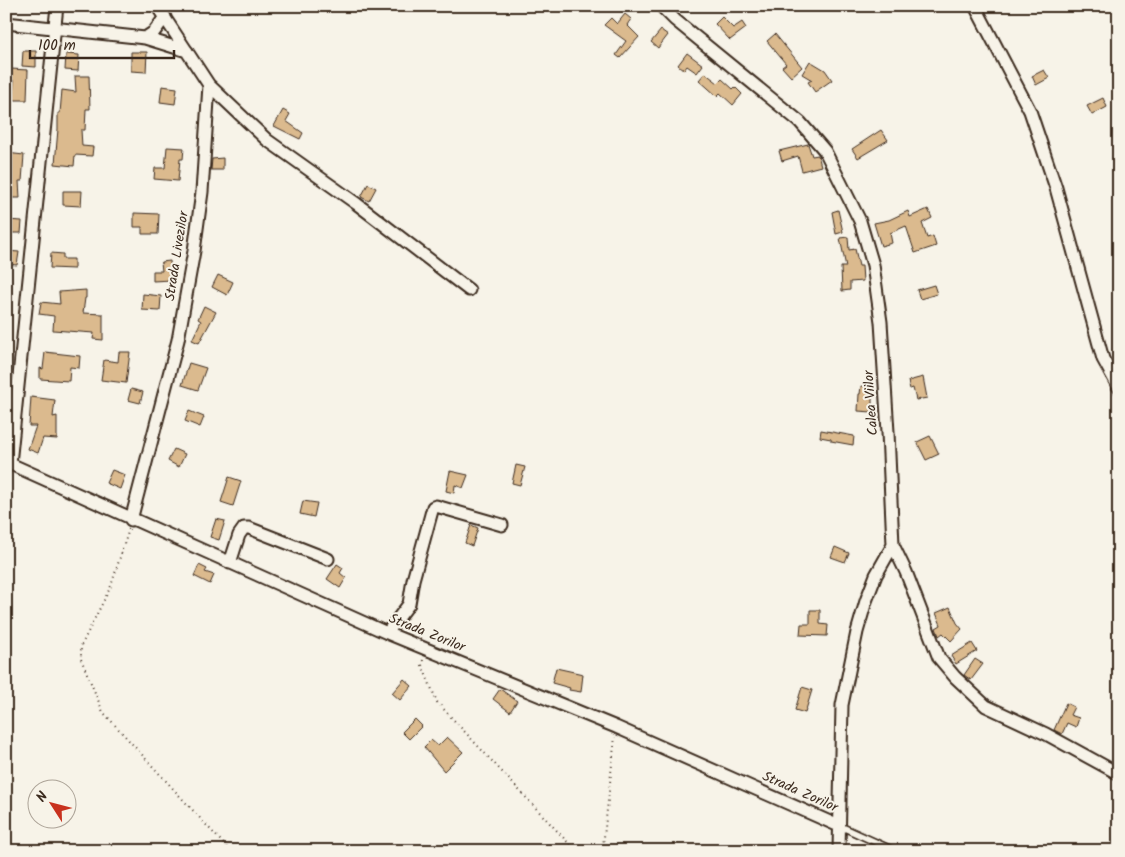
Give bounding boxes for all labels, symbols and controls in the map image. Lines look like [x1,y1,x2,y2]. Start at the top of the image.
scale bar [30,28,174,60]
text: 100 m [38,34,76,58]
street label: Strada Livezilor [159,208,195,302]
street label: Calea Viilor [858,368,884,436]
street label: Strada Zorilor [386,608,470,659]
street label: Strada Zorilor [759,766,843,819]
north arrow [28,780,78,830]
text: N [31,787,54,807]

